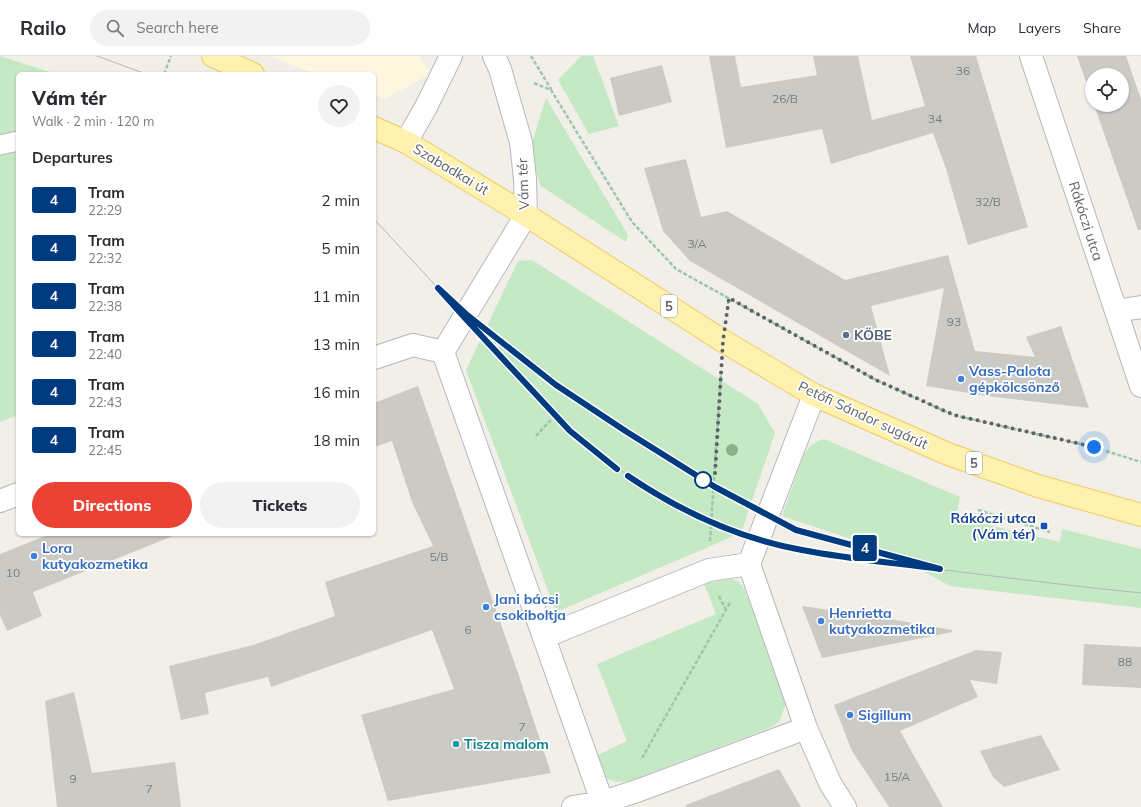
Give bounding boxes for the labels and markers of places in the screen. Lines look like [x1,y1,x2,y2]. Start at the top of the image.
place label: KÖBE [854,326,892,344]
marker: KÖBE [841,330,851,340]
place label: Vass-Palota gépkölcsönző [968,362,1060,396]
marker: Vass-Palota gépkölcsönző [956,374,966,384]
unlabelled marker [694,471,712,489]
place label: Rákóczi utca (Vám tér) [950,509,1036,543]
marker: Rákóczi utca (Vám tér) [1039,521,1049,531]
place label: Lora kutyakozmetika [42,539,148,573]
marker: Lora kutyakozmetika [29,551,39,561]
place label: Jani bácsi csokiboltja [494,590,566,624]
marker: Jani bácsi csokiboltja [481,602,491,612]
place label: Henrietta kutyakozmetika [829,604,935,638]
marker: Henrietta kutyakozmetika [816,616,826,626]
place label: Sigillum [858,706,911,724]
marker: Sigillum [845,710,855,720]
place label: Tisza malom [464,735,549,753]
marker: Tisza malom [451,739,461,749]

